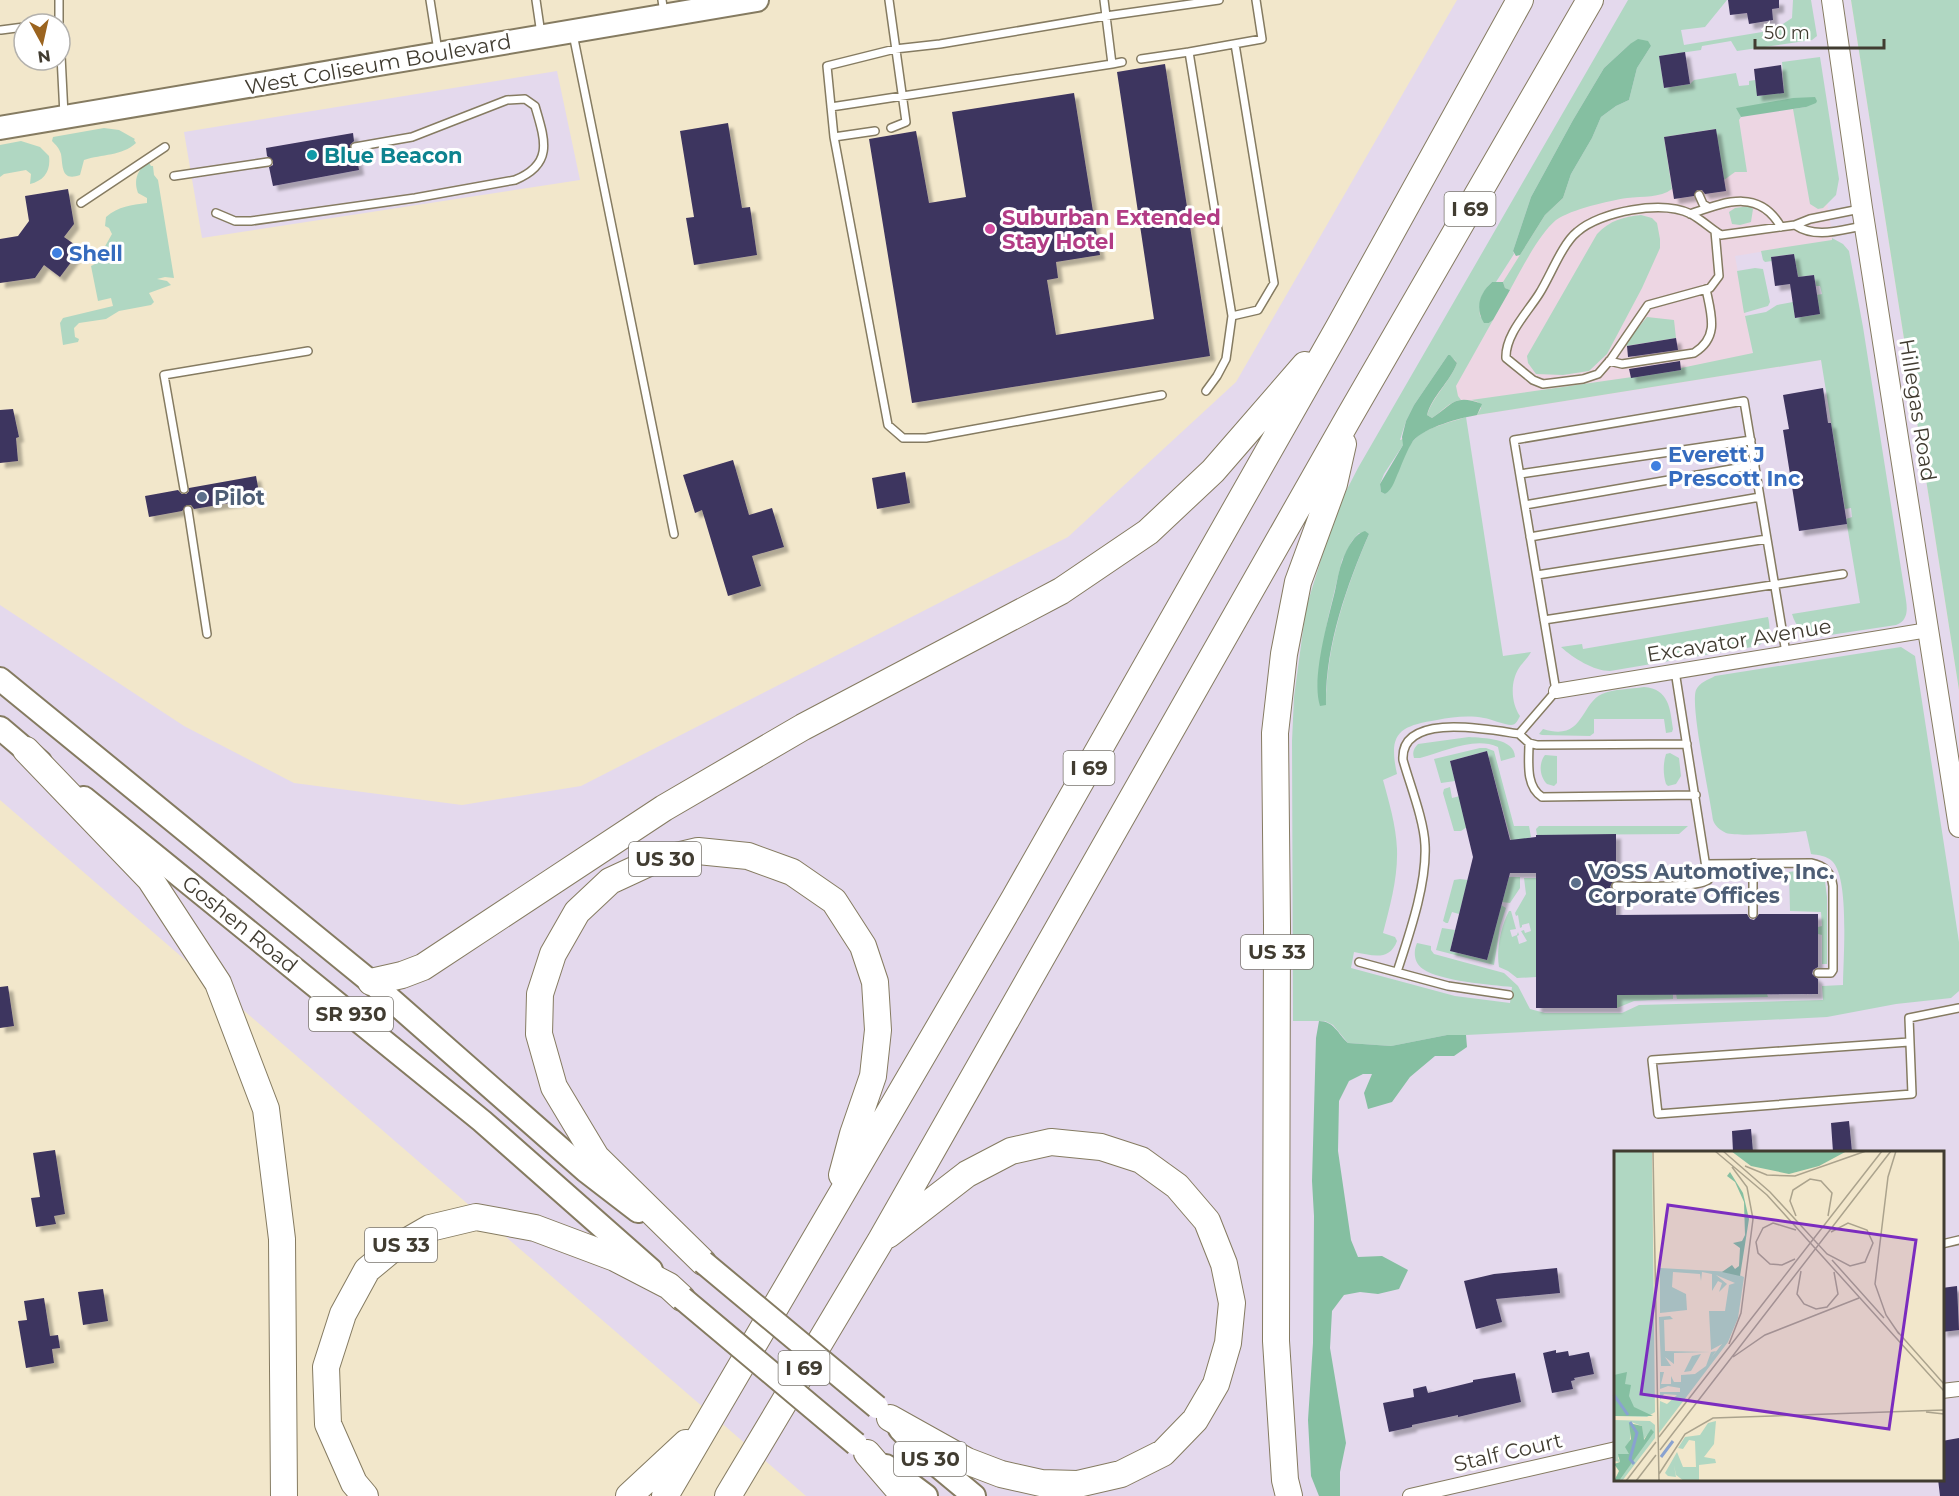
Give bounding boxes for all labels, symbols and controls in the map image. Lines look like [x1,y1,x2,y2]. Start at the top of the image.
north arrow [12,12,72,72]
scale bar [1755,12,1884,50]
text: 50 m [1764,22,1810,44]
street label: West Coliseum Boulevard [243,28,513,100]
text: N [36,46,52,67]
place label: Blue Beacon [324,143,463,168]
marker: Blue Beacon [305,148,319,162]
road number: I 69 [1444,192,1496,226]
place label: Suburban Extended Stay Hotel [1002,205,1221,254]
marker: Suburban Extended Stay Hotel [983,222,997,236]
place label: Shell [69,241,123,266]
marker: Shell [50,246,64,260]
street label: Hillegas Road [1894,337,1942,483]
place label: Everett J Prescott Inc [1668,442,1801,491]
marker: Everett J Prescott Inc [1649,459,1663,473]
place label: Pilot [214,485,265,510]
marker: Pilot [195,490,209,504]
street label: Excavator Avenue [1645,613,1833,667]
road number: I 69 [1064,751,1114,785]
road number: US 30 [629,842,701,876]
place label: VOSS Automotive, Inc. Corporate Offices [1587,859,1835,908]
street label: Goshen Road [177,870,303,978]
marker: VOSS Automotive, Inc. Corporate Offices [1569,876,1583,890]
road number: US 33 [1241,935,1313,969]
road number: SR 930 [309,997,393,1031]
inset map [1614,1151,1944,1481]
road number: US 33 [365,1228,437,1262]
road number: I 69 [778,1351,830,1385]
street label: Stalf Court [1451,1427,1565,1477]
road number: US 30 [894,1442,966,1476]

